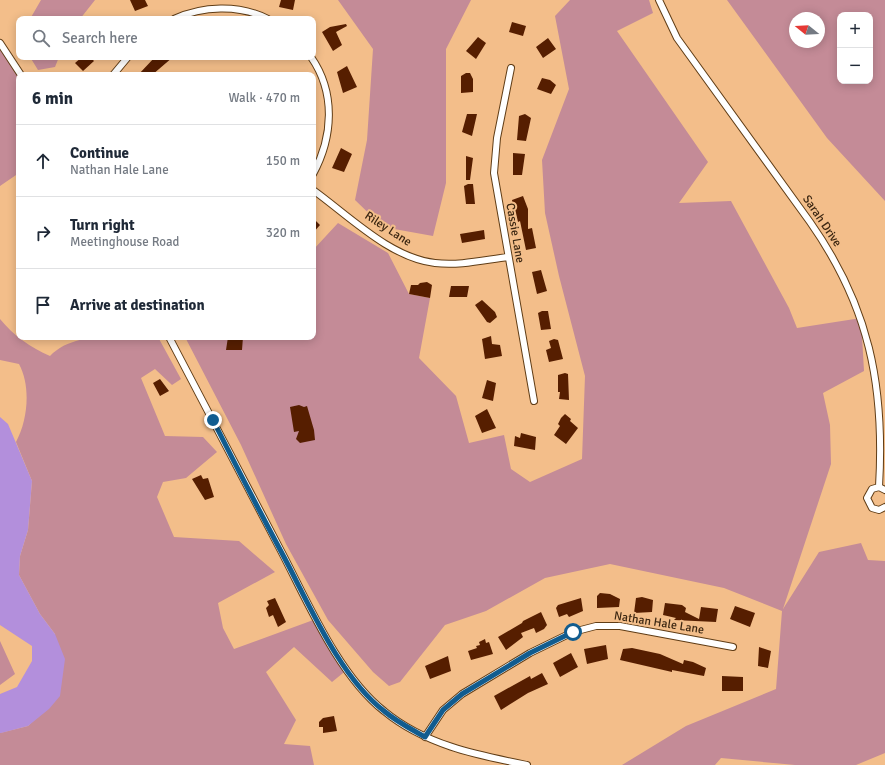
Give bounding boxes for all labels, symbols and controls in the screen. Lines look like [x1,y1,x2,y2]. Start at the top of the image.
north arrow [789,12,825,48]
map controls [837,12,873,84]
button: + [837,12,873,48]
search box [16,16,316,60]
icon: search [30,27,52,49]
text: Search here [62,29,138,47]
button: − [837,48,873,84]
text: 6 min [32,88,73,109]
text: Walk · 470 m [229,90,300,106]
text: Continue [70,144,129,162]
icon: ahead [32,150,54,172]
text: 150 m [266,153,300,169]
text: Nathan Hale Lane [70,162,169,178]
street label: Sarah Drive [799,192,845,250]
street label: Cassie Lane [502,202,528,264]
street label: Riley Lane [362,208,414,250]
text: Turn right [70,216,135,234]
icon: right [32,222,54,244]
text: 320 m [266,225,300,241]
text: Meetinghouse Road [70,234,179,250]
icon: arrive [32,294,54,316]
text: Arrive at destination [70,296,205,314]
route end [204,411,222,429]
street label: Nathan Hale Lane [613,608,705,638]
route start [564,623,582,641]

